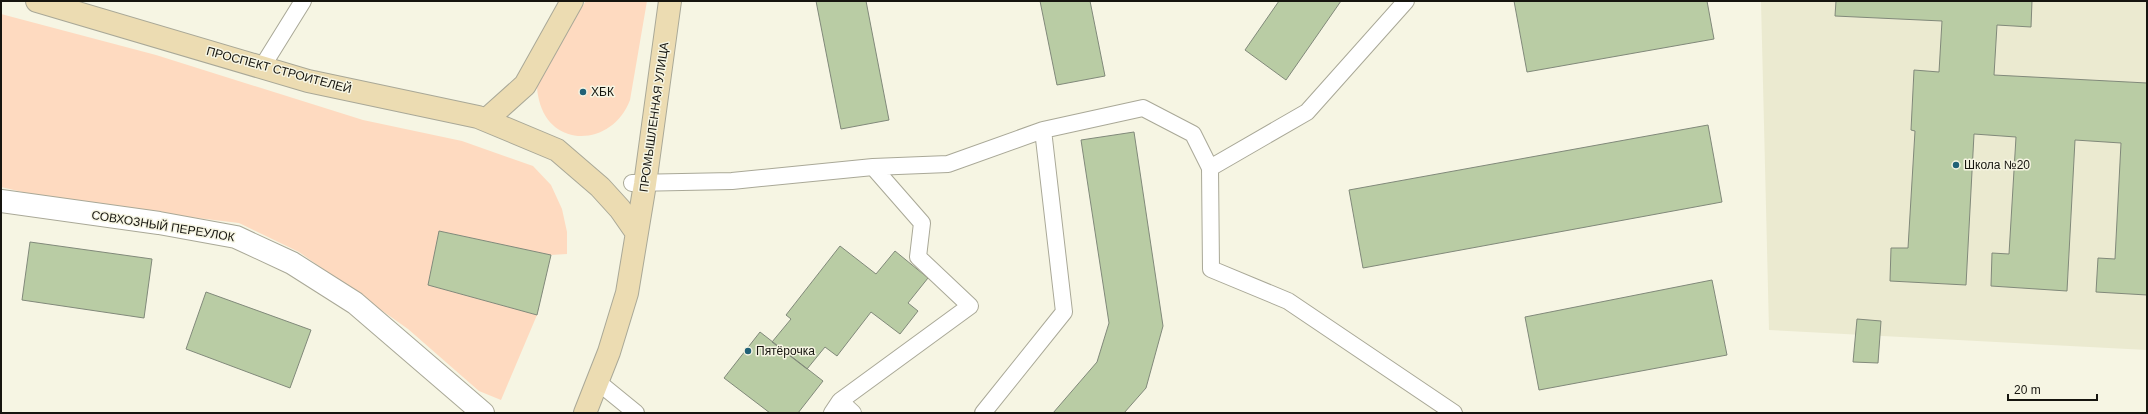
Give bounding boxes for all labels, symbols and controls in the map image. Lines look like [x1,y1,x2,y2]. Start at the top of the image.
street label: ПРОМЫШЛЕННАЯ УЛИЦА [637,41,671,193]
street label: ПРОСПЕКТ СТРОИТЕЛЕЙ [205,43,353,96]
place label: ХБК [591,85,614,99]
marker: ХБК [578,87,588,97]
place label: Школа №20 [1964,158,2030,172]
marker: Школа №20 [1951,160,1961,170]
street label: СОВХОЗНЫЙ ПЕРЕУЛОК [90,207,236,244]
place label: Пятёрочка [756,344,815,358]
marker: Пятёрочка [743,346,753,356]
scale bar [2008,376,2097,402]
text: 20 m [2014,383,2041,397]

